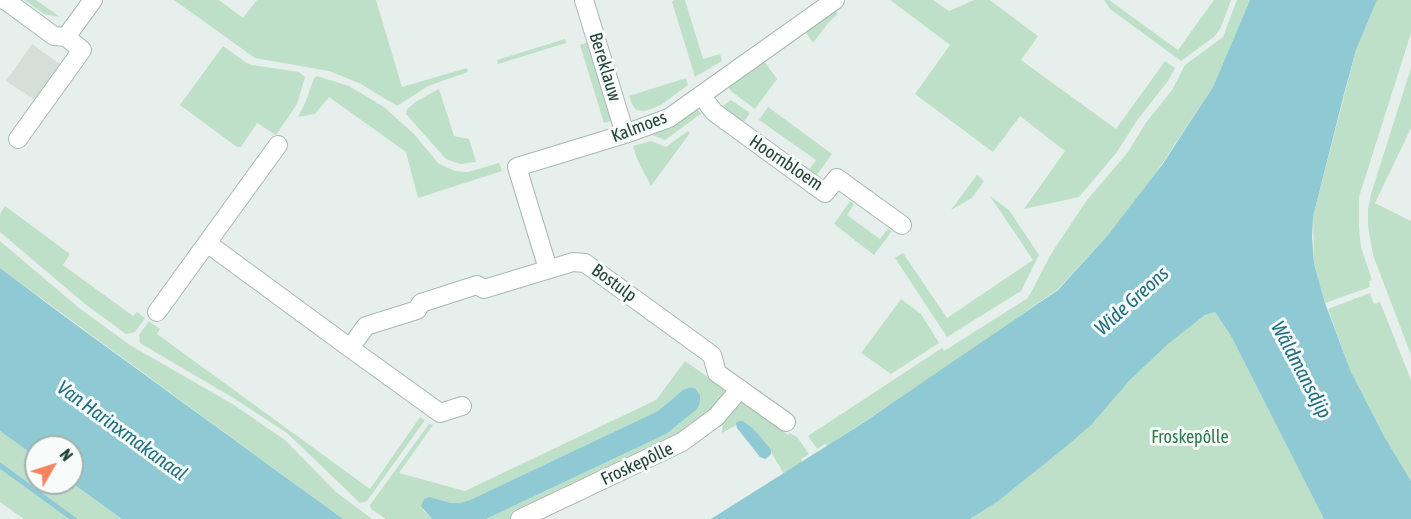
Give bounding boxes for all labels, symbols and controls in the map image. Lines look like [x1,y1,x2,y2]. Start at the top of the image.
street label: Bereklauw [584,30,626,104]
street label: Kalmoes [608,107,670,147]
street label: Hoornbloem [745,131,827,195]
street label: Bostulp [587,259,641,307]
water label: Wide Greons [1090,262,1174,340]
water label: Wâldmansdjip [1265,317,1337,423]
water label: Van Harinxmakanaal [52,376,192,486]
park label: Froskepôlle [1151,426,1229,448]
north arrow [24,435,84,495]
street label: Froskepôlle [597,438,677,490]
text: N [56,446,76,464]

